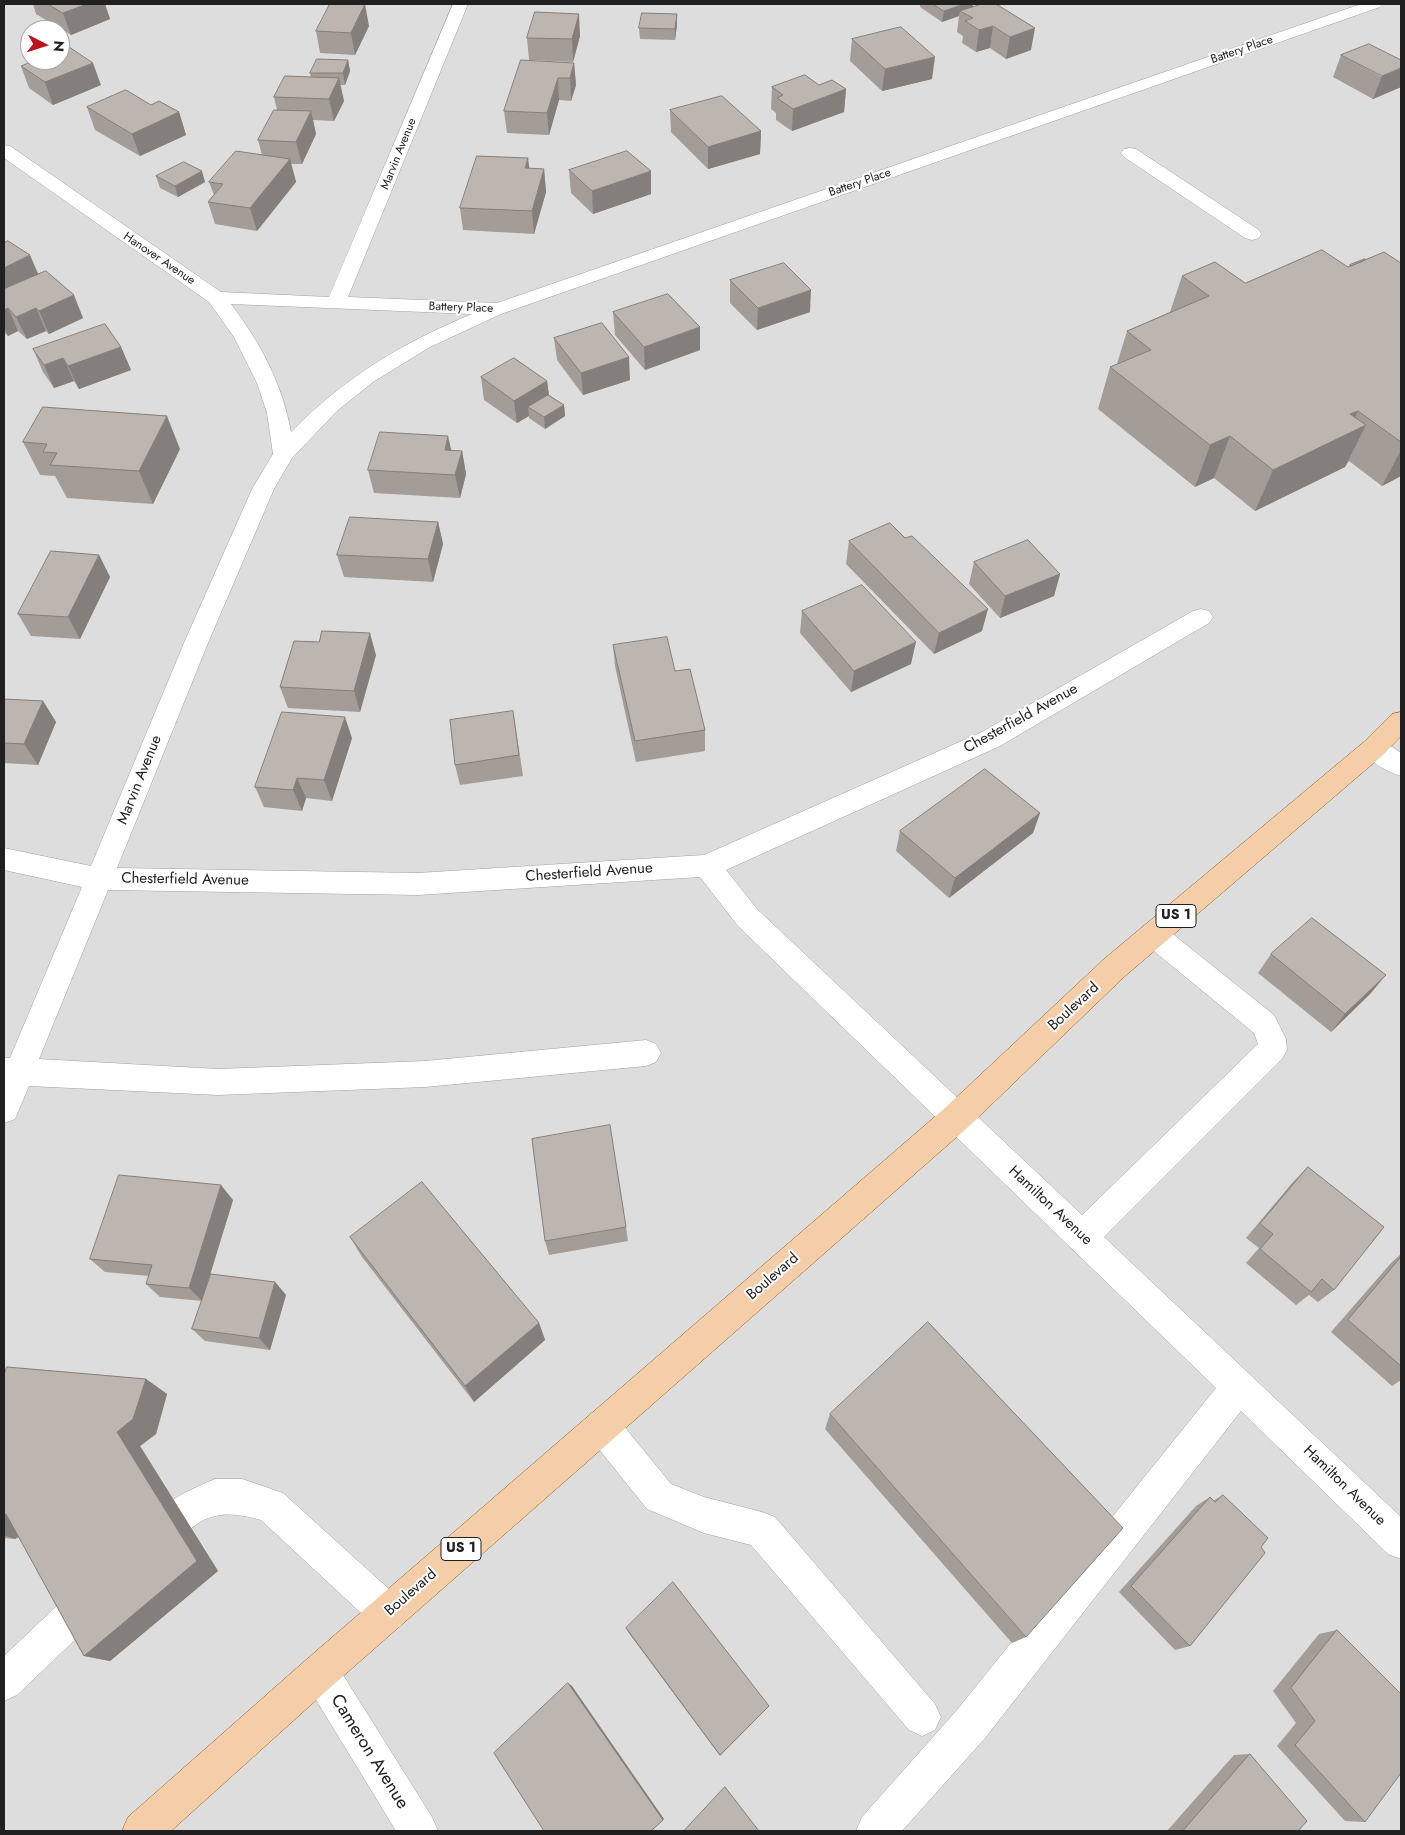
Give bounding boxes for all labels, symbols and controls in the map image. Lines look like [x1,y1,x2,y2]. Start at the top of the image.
north arrow [20,20,70,70]
street label: Battery Place [1209,33,1275,67]
text: N [48,40,69,53]
street label: Marvin Avenue [378,116,420,192]
street label: Battery Place [827,166,893,200]
street label: Hanover Avenue [120,230,198,288]
street label: Battery Place [428,300,494,316]
street label: Chesterfield Avenue [961,680,1081,758]
street label: Marvin Avenue [114,733,166,827]
street label: Chesterfield Avenue [525,860,653,886]
street label: Chesterfield Avenue [121,870,249,890]
road number: US 1 [1156,904,1196,928]
street label: Boulevard [1045,979,1103,1035]
street label: Hamilton Avenue [1004,1163,1096,1249]
street label: Boulevard [743,1250,803,1304]
street label: Hamilton Avenue [1299,1442,1389,1530]
road number: US 1 [441,1538,481,1560]
street label: Boulevard [381,1566,441,1620]
street label: Cameron Avenue [325,1691,413,1813]

